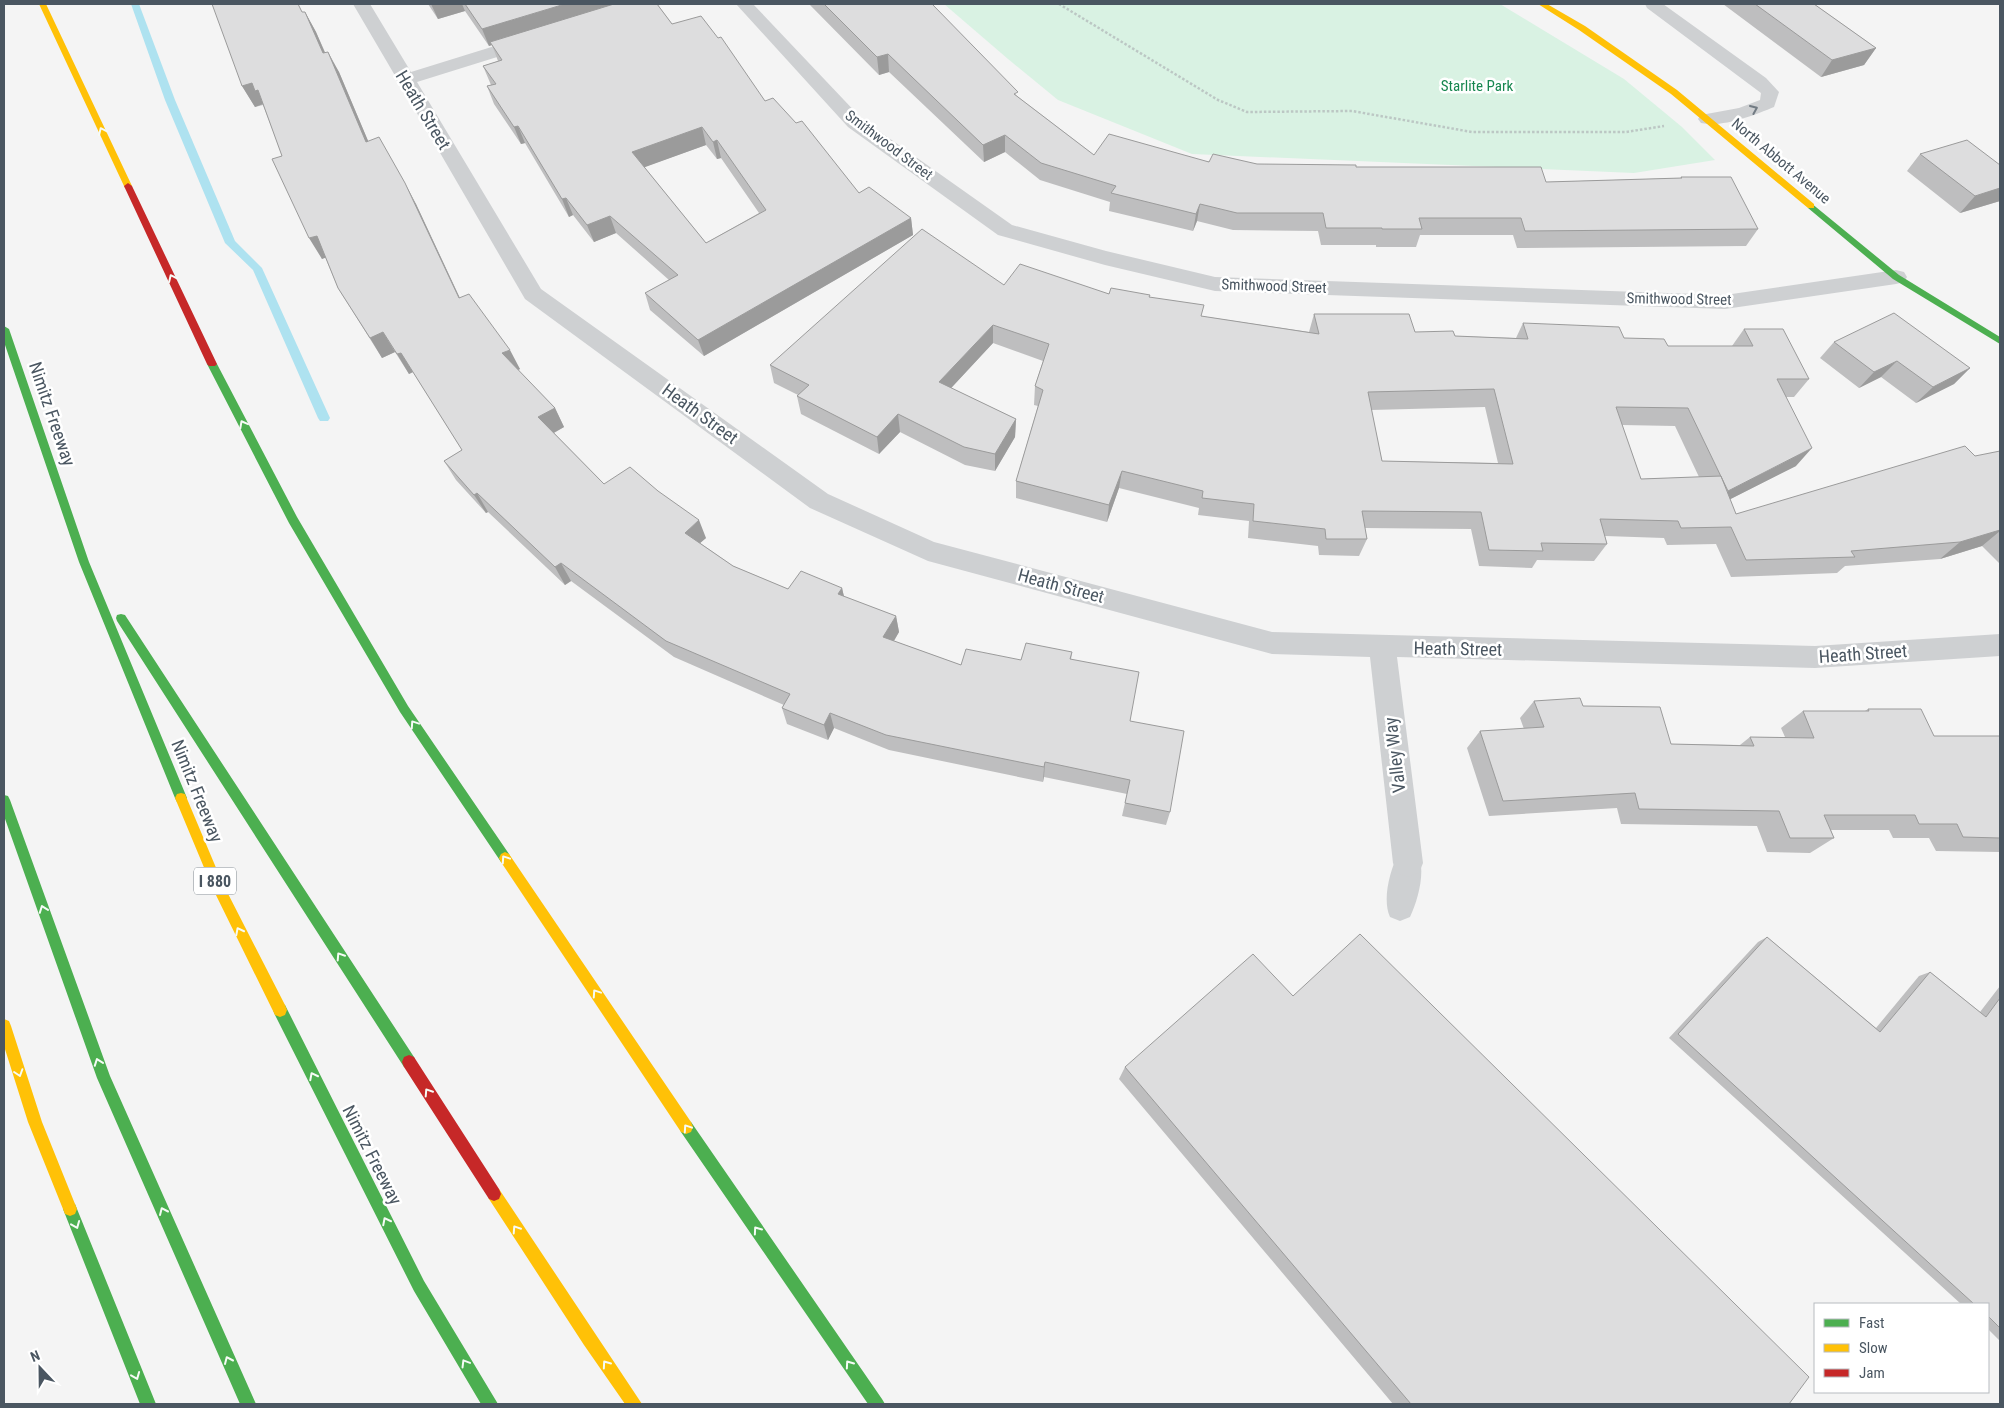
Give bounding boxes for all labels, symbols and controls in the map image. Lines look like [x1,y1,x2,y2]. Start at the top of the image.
street label: Heath Street [392,66,455,153]
park label: Starlite Park [1441,77,1513,95]
one-way arrow [1749,104,1758,115]
street label: Smithwood Street [842,106,936,184]
street label: North Abbott Avenue [1728,114,1834,208]
one-way arrow [98,127,109,136]
one-way arrow [168,274,178,283]
street label: Smithwood Street [1221,275,1327,297]
street label: Smithwood Street [1626,289,1732,309]
street label: Nimitz Freeway [25,359,80,469]
street label: Heath Street [658,379,742,448]
one-way arrow [239,420,249,429]
street label: Heath Street [1016,564,1107,607]
street label: Heath Street [1414,637,1502,660]
street label: Heath Street [1818,640,1908,667]
street label: Valley Way [1379,716,1410,794]
one-way arrow [411,720,420,730]
street label: Nimitz Freeway [167,737,228,846]
one-way arrow [502,855,511,864]
road number: I 880 [194,868,236,894]
one-way arrow [39,905,49,914]
one-way arrow [236,927,246,936]
one-way arrow [336,952,346,961]
one-way arrow [593,990,602,999]
one-way arrow [94,1058,104,1066]
one-way arrow [13,1068,23,1076]
one-way arrow [309,1072,319,1081]
one-way arrow [425,1089,434,1098]
street label: Nimitz Freeway [338,1102,407,1208]
one-way arrow [684,1124,693,1134]
one-way arrow [158,1207,169,1216]
one-way arrow [382,1217,392,1226]
one-way arrow [70,1220,80,1229]
one-way arrow [513,1225,522,1234]
one-way arrow [754,1226,763,1236]
legend [1814,1303,1989,1393]
text: Fast [1859,1314,1884,1332]
text: Slow [1859,1339,1888,1357]
north arrow [15,1343,65,1393]
text: N [28,1347,42,1365]
one-way arrow [224,1356,234,1365]
one-way arrow [461,1359,471,1368]
one-way arrow [846,1360,855,1370]
one-way arrow [602,1361,612,1370]
text: Jam [1859,1364,1885,1382]
one-way arrow [130,1371,140,1380]

